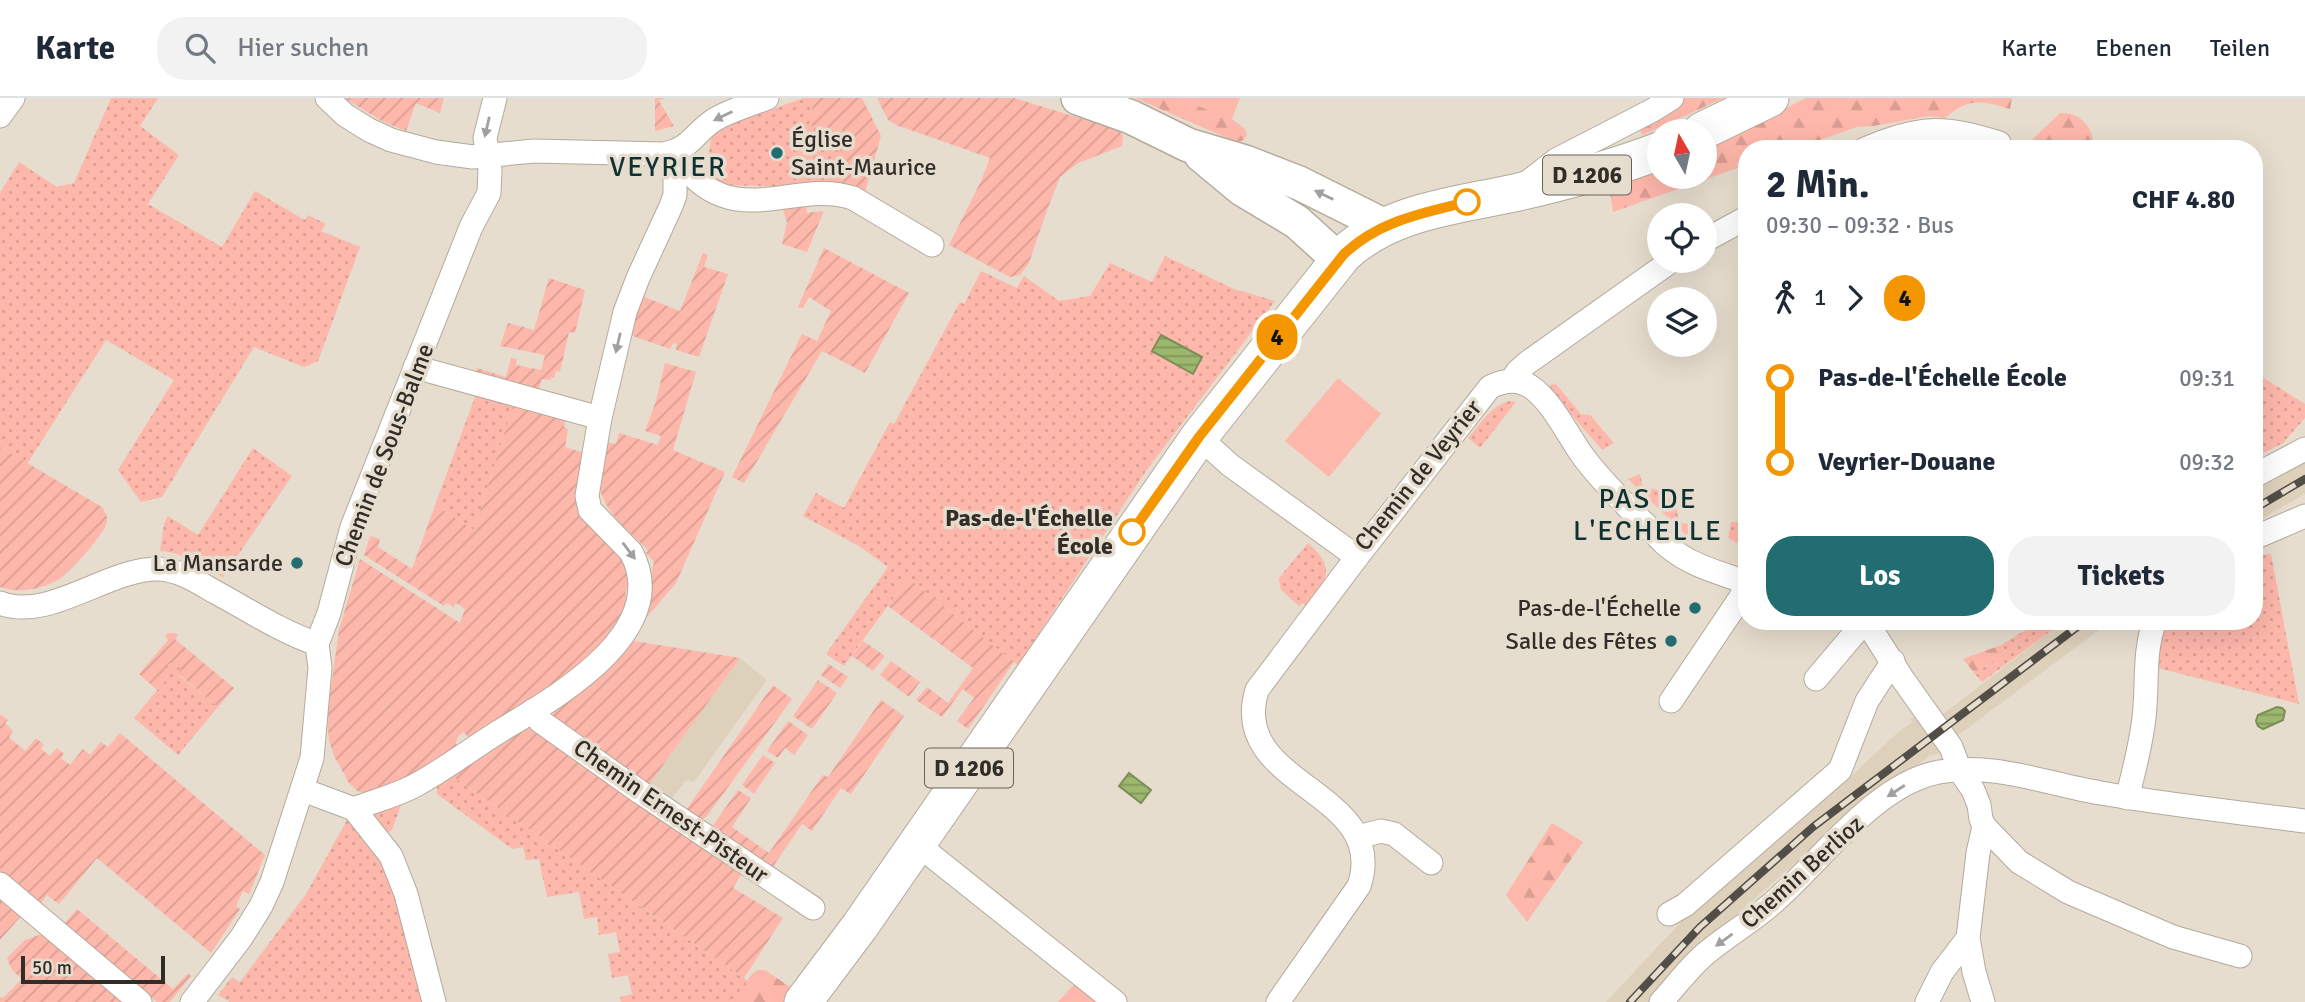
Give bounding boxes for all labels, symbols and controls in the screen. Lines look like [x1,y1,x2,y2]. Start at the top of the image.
search box [157,17,647,80]
text: Karte [35,28,115,69]
icon: search [181,29,219,67]
text: Hier suchen [237,32,369,64]
text: Karte [2001,33,2057,63]
text: Ebenen [2095,33,2172,63]
text: Teilen [2210,33,2270,63]
one-way arrow [713,111,733,122]
one-way arrow [482,116,493,138]
north arrow [1647,119,1717,189]
map controls [1647,119,1717,357]
place label: Église Saint-Maurice [791,124,937,182]
marker: Église Saint-Maurice [769,145,785,161]
district label: VEYRIER [609,150,727,184]
road number: D 1206 [1543,156,1631,194]
text: 2 Min. [1766,161,1870,208]
text: CHF 4.80 [2132,184,2235,216]
one-way arrow [1314,189,1334,201]
unlabelled marker [1454,189,1480,215]
button: locate [1647,203,1717,273]
text: 09:30 – 09:32 · Bus [1766,211,1954,240]
icon: walk [1766,279,1804,317]
icon: forward [1836,279,1874,317]
text: 1 [1814,283,1826,312]
text: 4 [1898,283,1911,313]
button: layers [1647,287,1717,357]
line badge: 4 [1254,314,1300,360]
text: 4 [1271,322,1283,352]
one-way arrow [612,332,623,354]
street label: Chemin de Sous-Balme [328,339,440,571]
text: Pas-de-l'Échelle École [1818,362,2067,394]
text: 09:31 [2179,364,2235,393]
street label: Chemin de Veyrier [1348,393,1488,557]
text: Veyrier-Douane [1818,446,1995,478]
text: 09:32 [2179,448,2235,477]
district label: PAS DE L'ECHELLE [1573,482,1723,548]
place label: Pas-de-l'Échelle École [945,503,1113,561]
marker: Pas-de-l'Échelle École [1119,519,1145,545]
button: Los [1766,536,1994,616]
button: Tickets [2008,536,2235,616]
one-way arrow [621,542,636,560]
place label: La Mansarde [153,548,283,578]
marker: La Mansarde [289,555,305,571]
place label: Pas-de-l'Échelle [1517,593,1681,623]
marker: Pas-de-l'Échelle [1687,600,1703,616]
place label: Salle des Fêtes [1506,626,1657,656]
marker: Salle des Fêtes [1663,633,1679,649]
street label: Chemin Ernest-Pisteur [568,732,774,890]
road number: D 1206 [925,748,1013,788]
one-way arrow [1886,785,1906,798]
street label: Chemin Berlioz [1734,809,1870,935]
one-way arrow [1715,933,1733,947]
scale bar [21,953,164,985]
text: 50 m [32,956,72,980]

